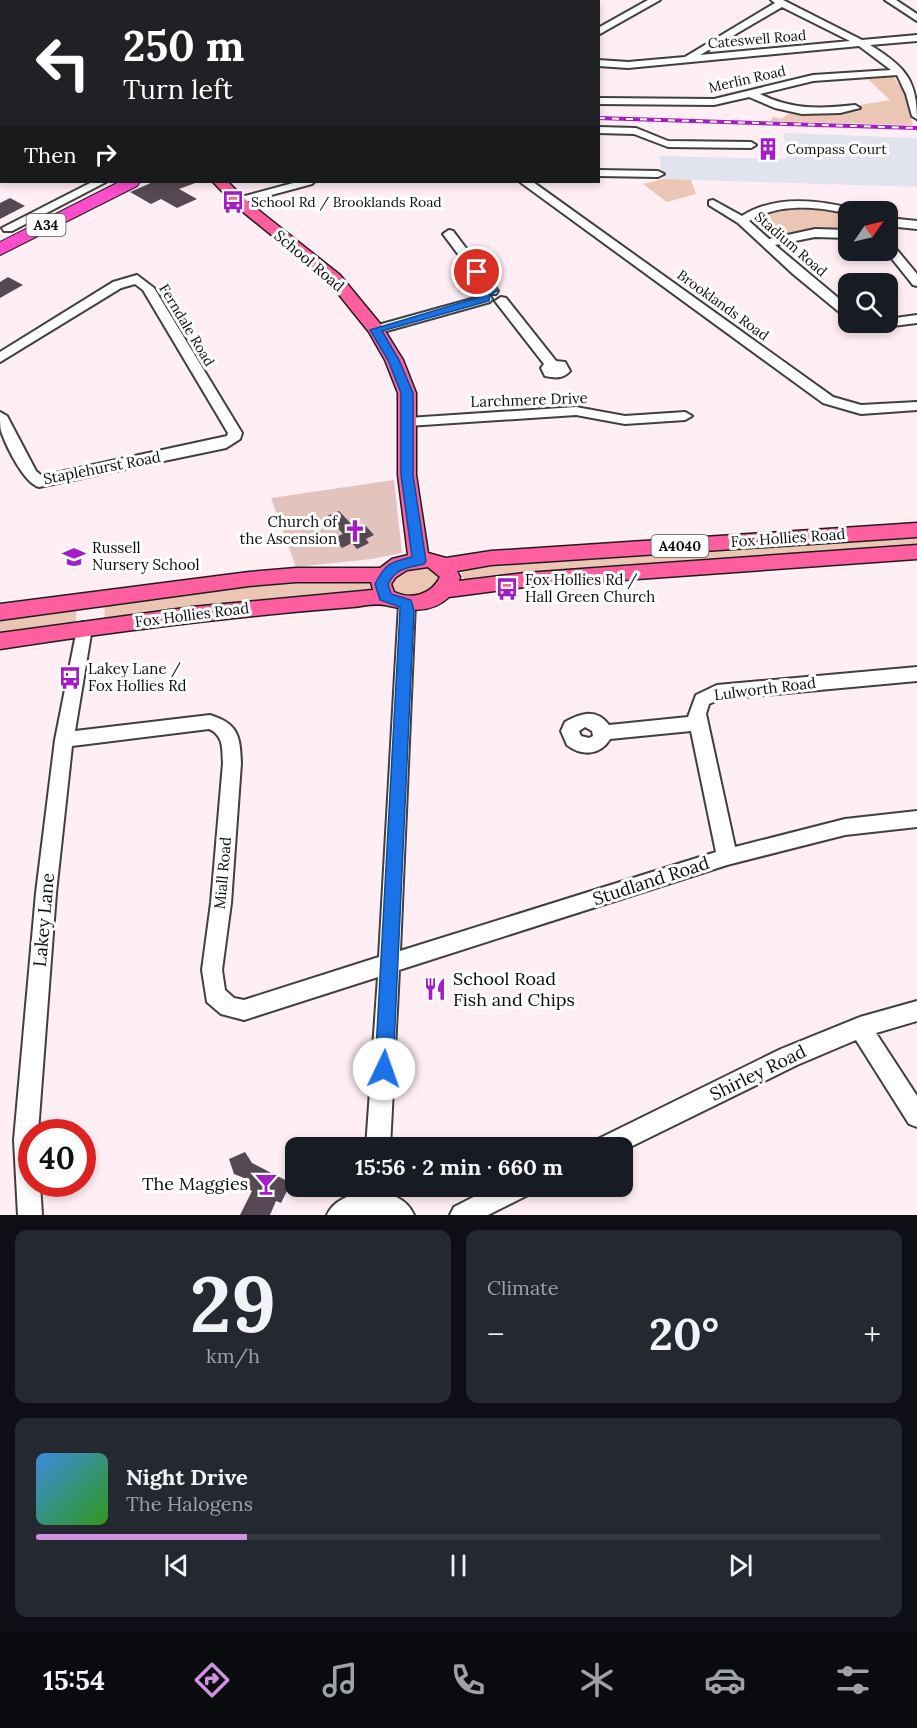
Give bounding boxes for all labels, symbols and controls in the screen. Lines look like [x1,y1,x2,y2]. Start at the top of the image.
text: 250 m [123,19,244,73]
icon: left [24,24,102,102]
street label: Cateswell Road [707,26,807,52]
street label: Merlin Road [707,61,787,97]
text: Turn left [123,72,233,106]
building icon: Compass Court [755,136,781,162]
icon: right [89,138,122,171]
place label: Compass Court [786,140,887,158]
text: Then [24,141,77,169]
bus stop icon: School Rd / Brooklands Road [220,189,246,215]
place label: School Rd / Brooklands Road [251,193,442,211]
north arrow [838,201,898,261]
map controls [838,201,898,333]
street label: Stadium Road [751,208,831,280]
road number: A34 [26,214,66,236]
street label: School Road [270,226,348,295]
pin [451,246,502,297]
icon: arrive [460,255,493,288]
street label: Brooklands Road [674,266,772,344]
button: search [838,273,898,333]
street label: Ferndale Road [155,281,219,369]
street label: Larchmere Drive [470,388,588,411]
street label: Staplehurst Road [42,447,162,488]
place label: Church of the Ascension [240,512,338,548]
church icon: Church of the Ascension [342,518,368,544]
street label: Fox Hollies Road [730,524,846,551]
road number: A4040 [652,535,708,557]
place label: Russell Nursery School [92,538,200,574]
school or university icon: Russell Nursery School [61,544,87,570]
place label: Fox Hollies Rd / Hall Green Church [525,570,655,606]
bus stop icon: Fox Hollies Rd / Hall Green Church [494,576,520,602]
street label: Fox Hollies Road [134,598,250,631]
place label: Lakey Lane / Fox Hollies Rd [88,659,186,695]
bus stop icon: Lakey Lane / Fox Hollies Rd [57,665,83,691]
street label: Lulworth Road [713,673,817,704]
street label: Miall Road [210,836,235,910]
street label: Studland Road [590,851,712,910]
street label: Lakey Lane [28,872,59,968]
place label: School Road Fish and Chips [453,967,575,1011]
restaurant icon: School Road Fish and Chips [422,976,448,1002]
position arrow [352,1037,416,1101]
street label: Shirley Road [706,1039,810,1106]
speed limit sign: 40 [18,1119,96,1197]
text: 15:56 · 2 min · 660 m [355,1153,563,1181]
bar icon: The Maggies [253,1171,279,1197]
place label: The Maggies [142,1172,248,1195]
text: 29 [190,1254,276,1353]
text: Climate [487,1275,559,1300]
text: 20° [649,1305,719,1362]
text: − [487,1313,505,1355]
text: + [863,1313,881,1355]
text: km/h [206,1343,260,1368]
text: Night Drive [126,1463,248,1491]
text: The Halogens [126,1491,253,1516]
icon: previous [160,1549,193,1582]
icon: pause [442,1549,475,1582]
icon: next [724,1549,757,1582]
icon: directions [191,1659,233,1701]
icon: music [319,1659,361,1701]
icon: phone [447,1659,489,1701]
icon: climate [576,1659,618,1701]
icon: car [704,1659,746,1701]
icon: filters [832,1659,874,1701]
text: 15:54 [43,1663,105,1697]

